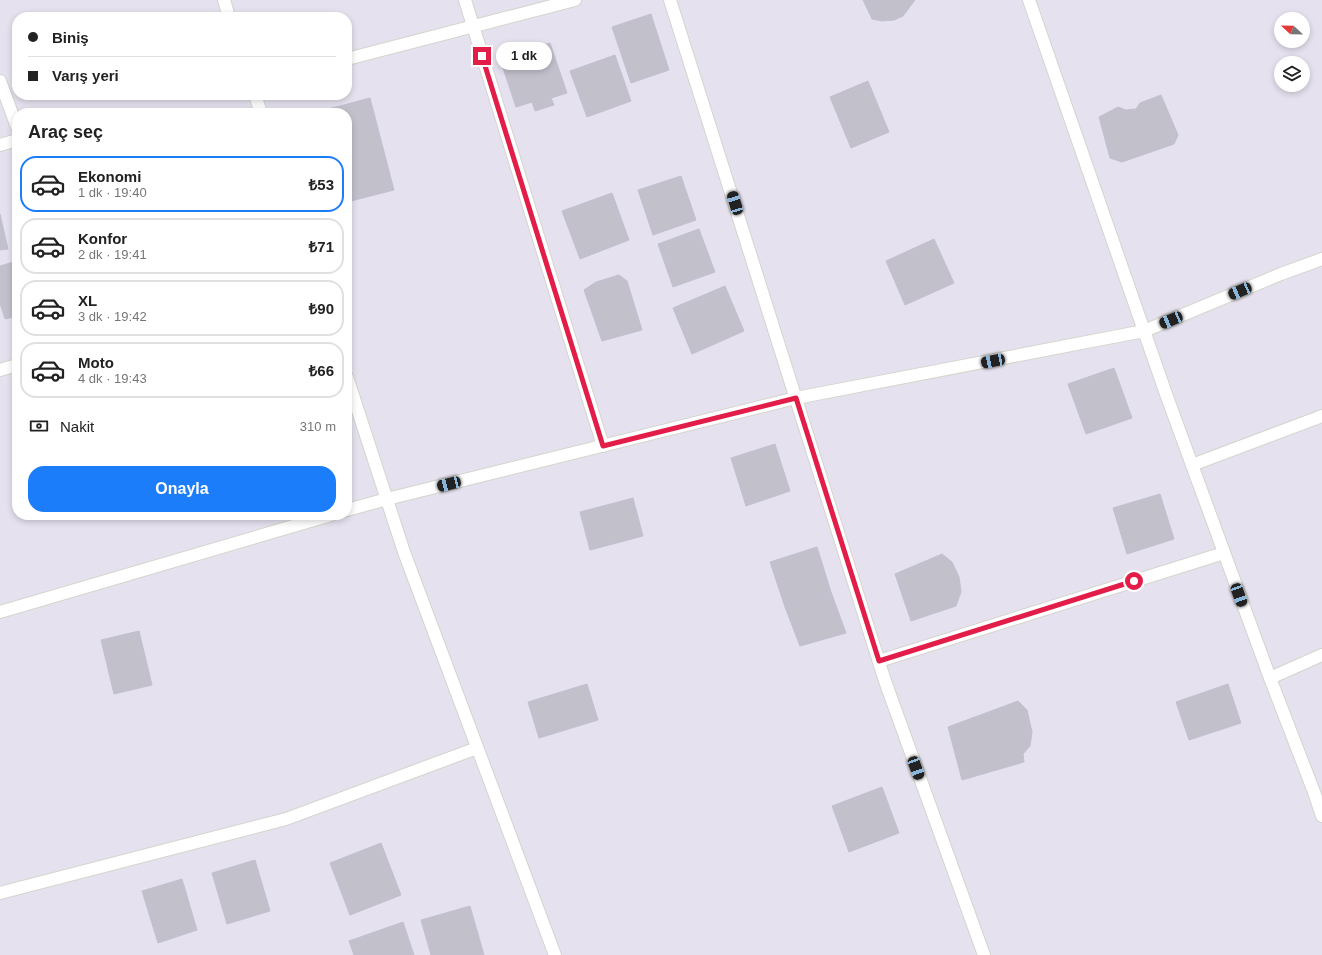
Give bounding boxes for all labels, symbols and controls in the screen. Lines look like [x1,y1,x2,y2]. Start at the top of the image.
north arrow [1274,12,1310,48]
map controls [1274,12,1310,92]
text: Biniş [52,29,89,46]
callout: 1 dk [496,42,552,70]
route end [473,47,491,65]
text: 1 dk [511,48,537,63]
button: layers [1274,56,1310,92]
text: Varış yeri [52,67,119,84]
text: Araç seç [28,122,103,142]
icon: car [30,166,66,202]
text: Ekonomi [78,168,141,185]
text: ₺53 [309,176,334,193]
text: 1 dk · 19:40 [78,185,147,200]
car [726,190,744,216]
icon: car [30,228,66,264]
text: Konfor [78,230,127,247]
text: ₺71 [309,238,334,255]
text: 2 dk · 19:41 [78,247,147,262]
car [1227,281,1253,301]
icon: car [30,290,66,326]
text: XL [78,292,97,309]
text: ₺90 [309,300,334,317]
text: 3 dk · 19:42 [78,309,147,324]
car [1158,310,1184,330]
icon: car [30,352,66,388]
car [980,353,1006,369]
text: Moto [78,354,114,371]
text: ₺66 [309,362,334,379]
text: 4 dk · 19:43 [78,371,147,386]
icon: cash [28,415,50,437]
text: Nakit [60,418,94,435]
text: 310 m [300,419,336,434]
button: Onayla [28,466,336,512]
car [436,475,462,493]
route start [1125,572,1143,590]
car [1229,582,1249,608]
car [906,755,926,781]

